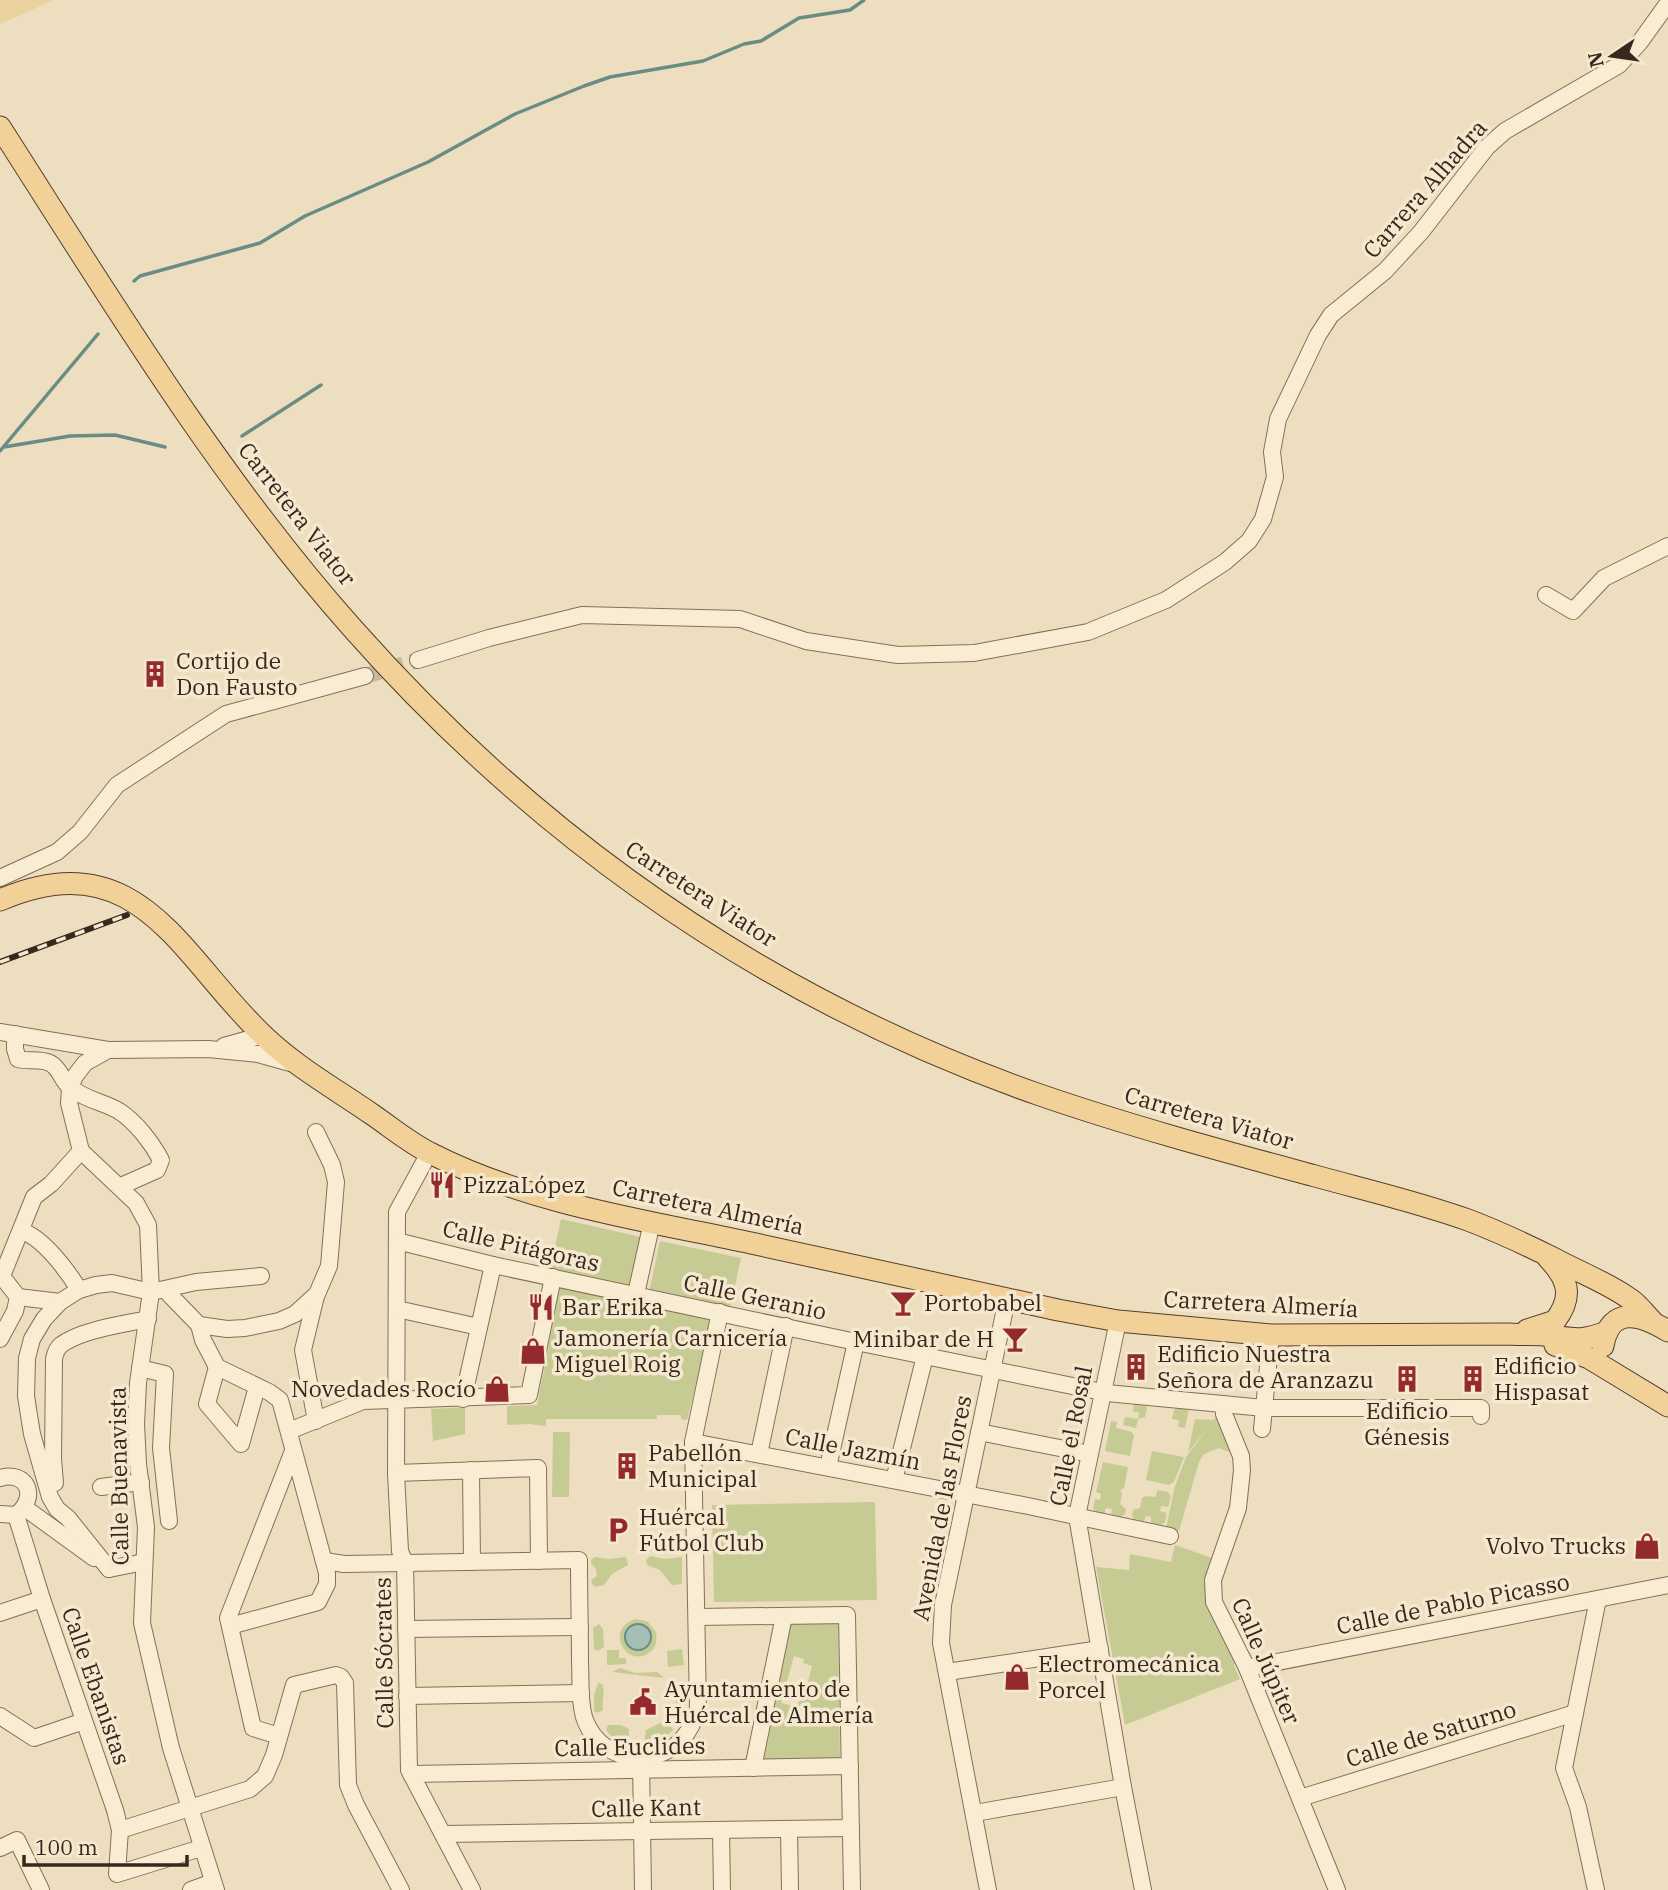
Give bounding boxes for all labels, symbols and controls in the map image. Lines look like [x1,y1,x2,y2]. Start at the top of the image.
north arrow [1577,21,1647,91]
text: N [1582,50,1609,70]
street label: Carrera Alhadra [1356,113,1493,264]
street label: Carretera Viator [232,436,363,591]
place label: Cortijo de Don Fausto [176,645,298,701]
building icon: Cortijo de Don Fausto [140,659,170,689]
street label: Carretera Viator [620,833,783,953]
street label: Carretera Viator [1121,1079,1297,1155]
place label: PizzaLópez [463,1169,585,1199]
restaurant icon: PizzaLópez [427,1170,457,1200]
street label: Carretera Almería [610,1171,807,1241]
street label: Calle Pitágoras [440,1212,603,1278]
street label: Calle Geranio [681,1266,829,1326]
street label: Carretera Almería [1163,1283,1359,1323]
place label: Portobabel [924,1287,1042,1317]
bar icon: Portobabel [888,1288,918,1318]
place label: Bar Erika [562,1291,664,1321]
restaurant icon: Bar Erika [526,1292,556,1322]
place label: Jamonería Carnicería Miguel Roig [554,1322,788,1378]
place label: Minibar de H [853,1323,994,1353]
bar icon: Minibar de H [1000,1324,1030,1354]
shop icon: Jamonería Carnicería Miguel Roig [518,1336,548,1366]
place label: Edificio Nuestra Señora de Aranzazu [1157,1338,1374,1394]
place label: Edificio Hispasat [1494,1350,1589,1406]
building icon: Edificio Nuestra Señora de Aranzazu [1121,1352,1151,1382]
street label: Calle el Rosal [1042,1363,1098,1508]
building icon: Edificio Génesis [1392,1364,1422,1394]
building icon: Edificio Hispasat [1458,1364,1488,1394]
place label: Novedades Rocío [291,1373,476,1403]
shop icon: Novedades Rocío [482,1374,512,1404]
street label: Calle Buenavista [101,1386,135,1566]
street label: Avenida de las Flores [904,1393,978,1623]
place label: Edificio Génesis [1364,1395,1450,1451]
street label: Calle Jazmín [783,1420,923,1476]
place label: Pabellón Municipal [648,1437,757,1493]
building icon: Pabellón Municipal [612,1451,642,1481]
place label: Huércal Fútbol Club [639,1501,764,1557]
parking icon: Huércal Fútbol Club [603,1515,633,1545]
place label: Volvo Trucks [1486,1530,1626,1560]
shop icon: Volvo Trucks [1632,1531,1662,1561]
street label: Calle de Pablo Picasso [1334,1566,1572,1640]
street label: Calle Sócrates [367,1577,399,1729]
street label: Calle Júpiter [1226,1593,1308,1729]
street label: Calle Ebanistas [56,1603,138,1769]
place label: Electromecánica Porcel [1038,1648,1220,1704]
shop icon: Electromecánica Porcel [1002,1662,1032,1692]
place label: Ayuntamiento de Huércal de Almería [664,1673,874,1729]
public building icon: Ayuntamiento de Huércal de Almería [628,1687,658,1717]
street label: Calle de Saturno [1342,1693,1519,1773]
street label: Calle Euclides [554,1730,706,1762]
street label: Calle Kant [591,1791,701,1823]
scale bar [24,1824,187,1868]
text: 100 m [35,1833,98,1861]

